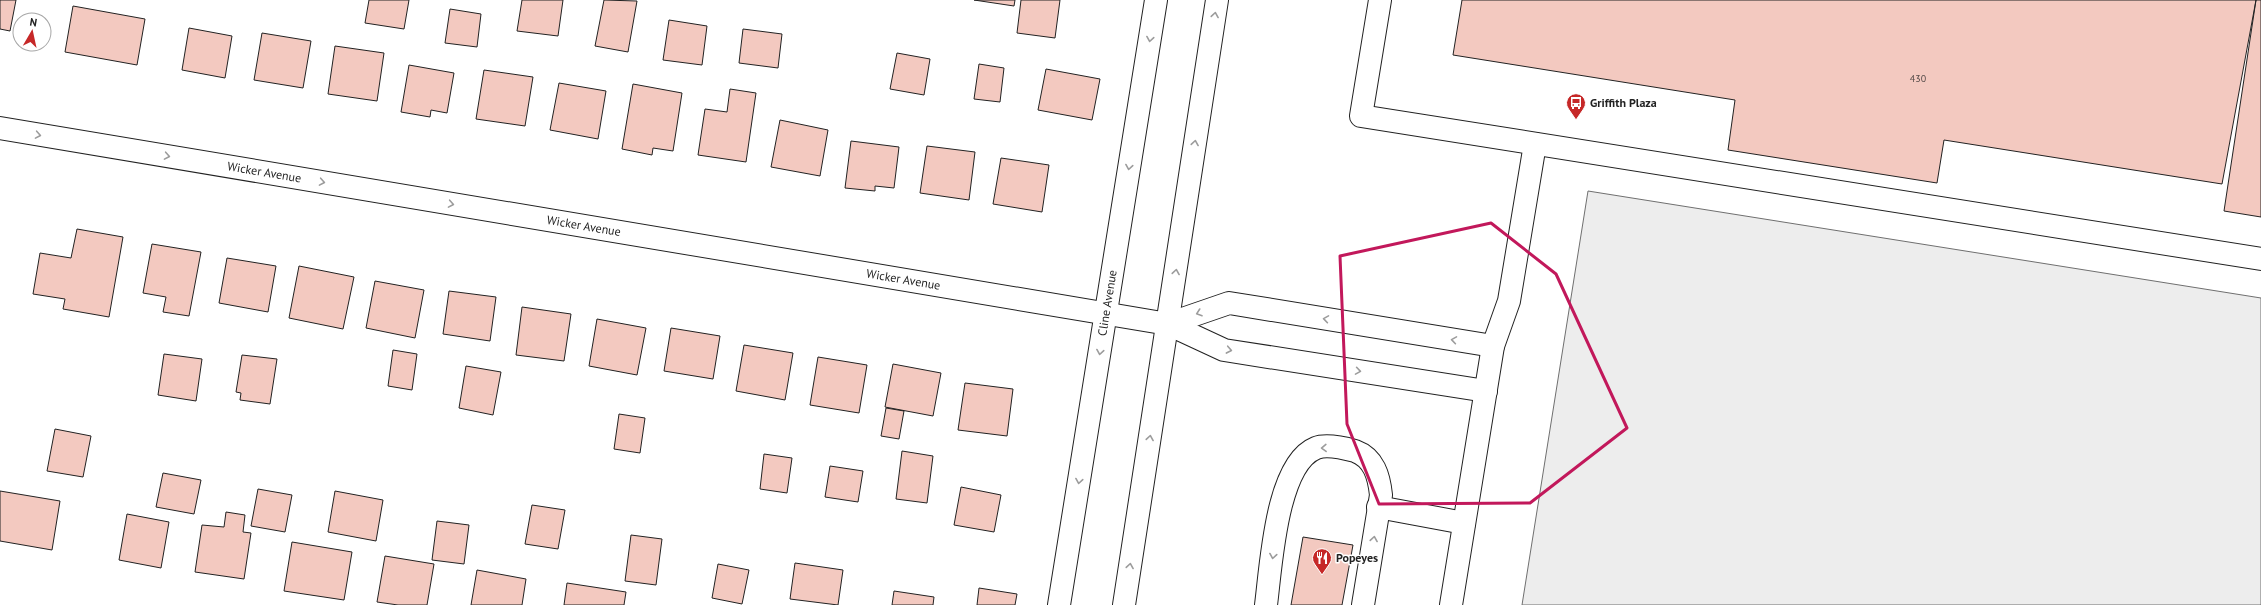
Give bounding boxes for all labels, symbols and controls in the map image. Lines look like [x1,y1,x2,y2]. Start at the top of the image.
north arrow [12,12,52,52]
one-way arrow [1210,12,1219,18]
text: N [29,15,38,30]
one-way arrow [1146,35,1155,42]
house number: 430 [1910,72,1927,85]
bus stop icon: Griffith Plaza [1565,92,1587,120]
place label: Griffith Plaza [1590,95,1657,110]
one-way arrow [35,130,42,138]
one-way arrow [1190,140,1199,146]
one-way arrow [164,151,170,160]
street label: Wicker Avenue [226,158,302,185]
one-way arrow [1126,164,1134,170]
one-way arrow [319,178,326,186]
one-way arrow [448,199,454,208]
street label: Wicker Avenue [546,212,622,239]
street label: Wicker Avenue [865,266,942,293]
street label: Cline Avenue [1094,269,1120,337]
one-way arrow [1171,269,1180,275]
one-way arrow [1196,309,1203,317]
one-way arrow [1323,315,1329,324]
one-way arrow [1451,336,1458,345]
one-way arrow [1226,346,1233,354]
one-way arrow [1096,349,1105,356]
one-way arrow [1355,366,1361,375]
one-way arrow [1145,435,1154,441]
one-way arrow [1321,443,1327,452]
one-way arrow [1075,478,1084,484]
one-way arrow [1369,536,1378,542]
restaurant icon: Popeyes [1311,547,1333,575]
place label: Popeyes [1336,550,1378,565]
one-way arrow [1269,553,1278,559]
one-way arrow [1125,563,1134,570]

